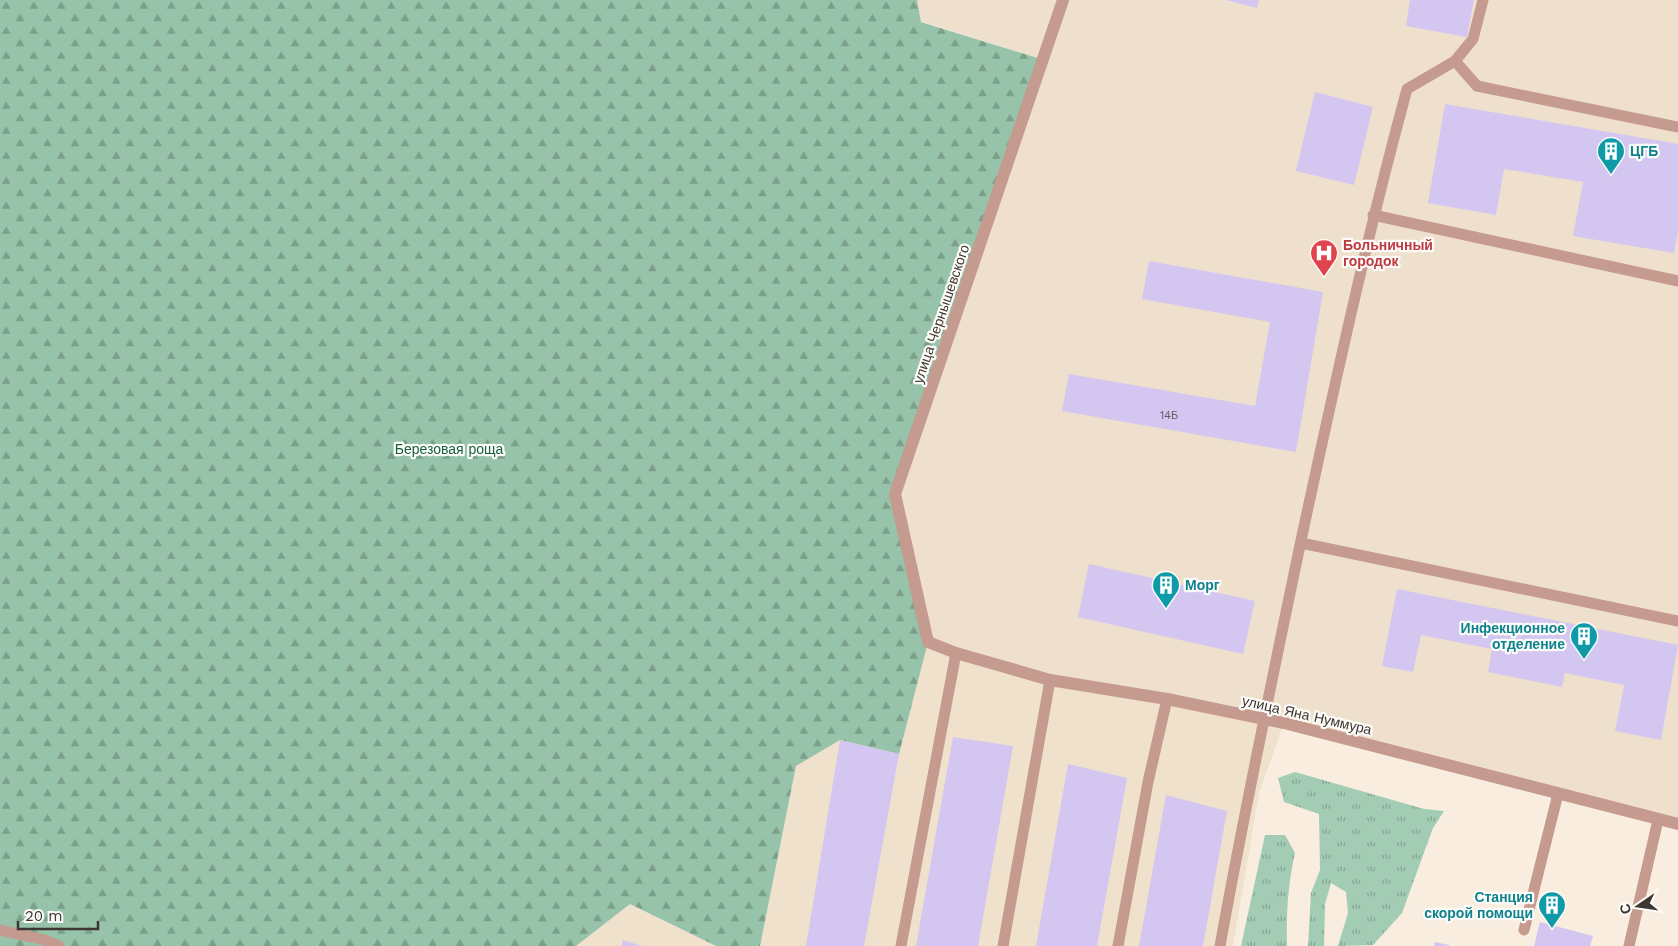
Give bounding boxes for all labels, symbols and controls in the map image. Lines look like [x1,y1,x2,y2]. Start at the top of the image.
building icon: ЦГБ [1596,136,1626,175]
place label: ЦГБ [1630,143,1658,159]
place label: Больничный городок [1343,237,1433,269]
hospital icon: Больничный городок [1309,238,1339,277]
street label: улица Чернышевского [910,242,972,386]
house number: 14Б [1160,409,1178,422]
park label: Березовая роща [395,441,504,457]
building icon: Морг [1151,570,1181,609]
place label: Морг [1185,577,1220,593]
place label: Инфекционное отделение [1461,620,1565,652]
building icon: Инфекционное отделение [1569,621,1599,660]
street label: улица Яна Нуммура [1241,692,1374,738]
north arrow [1613,881,1663,931]
place label: Станция скорой помощи [1424,889,1533,921]
building icon: Станция скорой помощи [1537,890,1567,929]
scale bar [18,898,98,930]
text: С [1616,902,1634,916]
text: 20 m [25,907,63,925]

